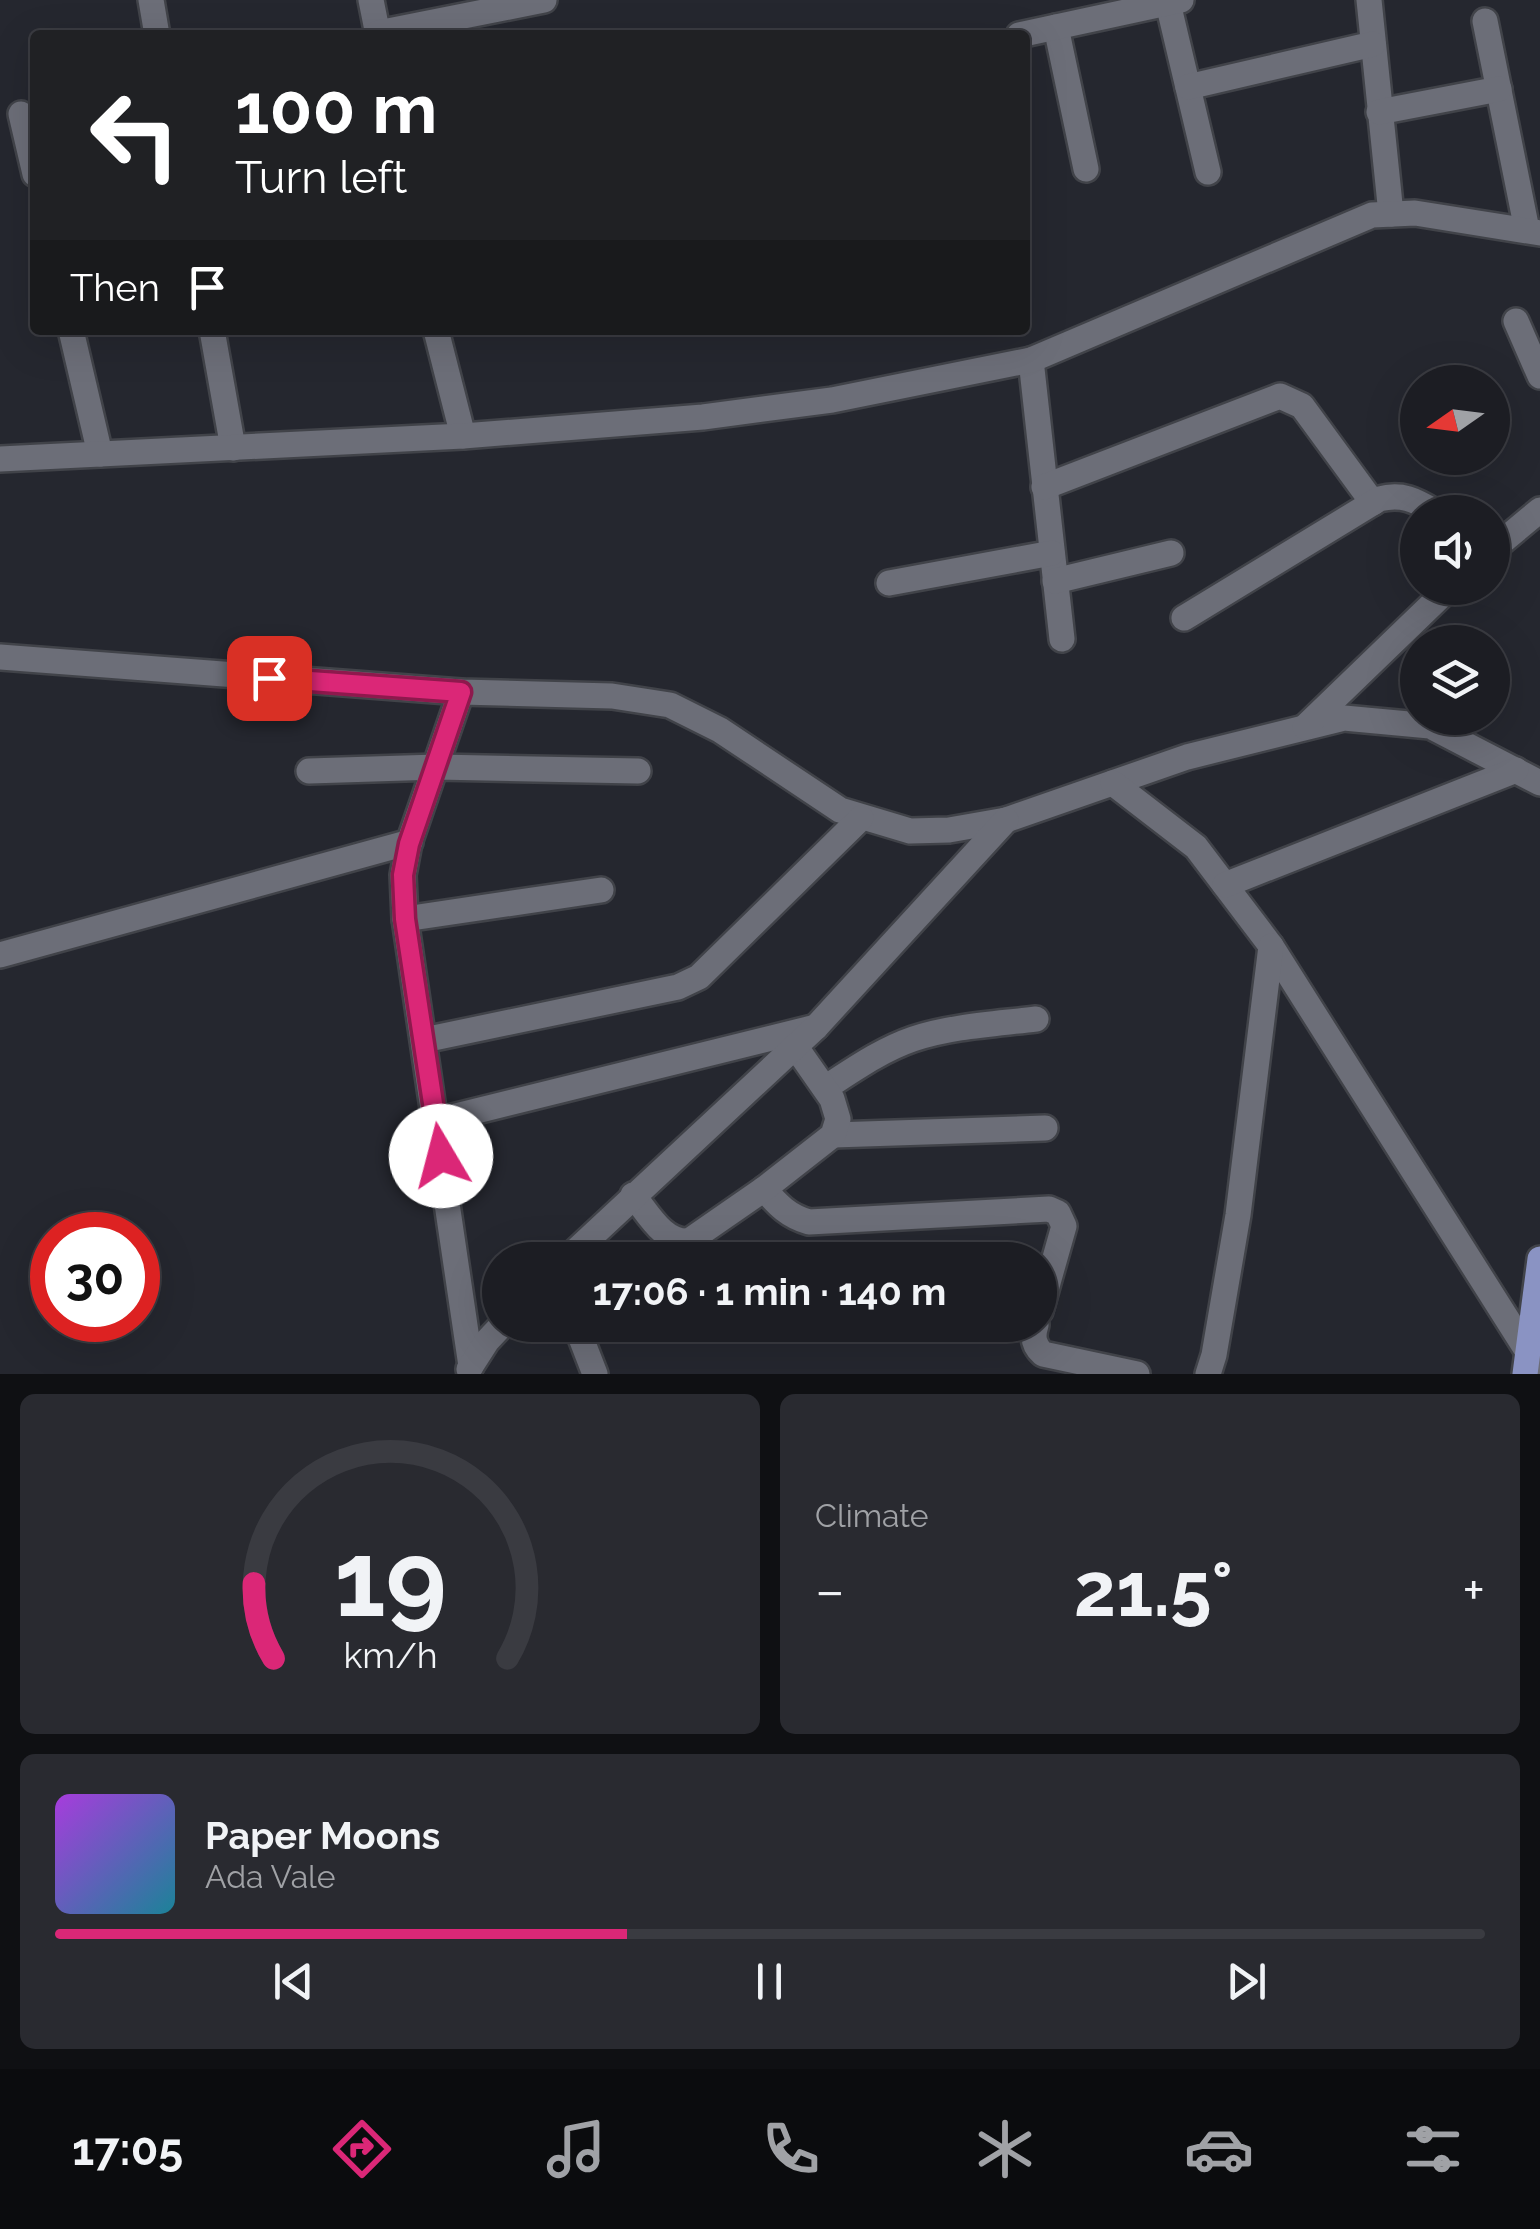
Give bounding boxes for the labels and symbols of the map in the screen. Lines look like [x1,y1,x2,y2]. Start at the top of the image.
north arrow [1400,365,1510,475]
pin [227,636,312,721]
position arrow [389,1104,493,1208]
speed limit sign: 30 [30,1212,160,1342]

